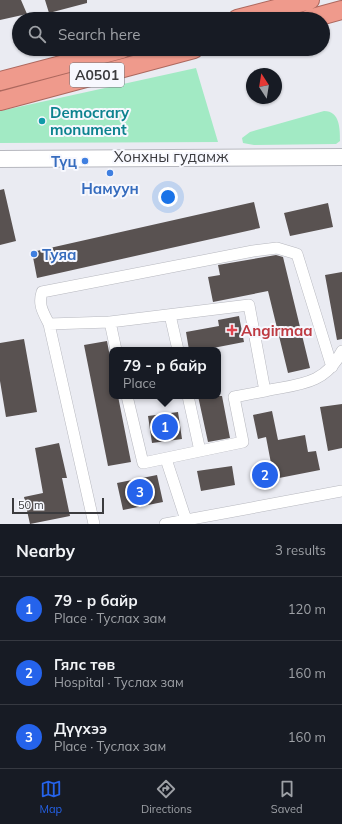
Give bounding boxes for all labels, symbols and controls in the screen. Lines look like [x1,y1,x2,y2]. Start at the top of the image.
search box [12,12,330,56]
icon: search [26,23,48,45]
text: Search here [58,25,140,44]
road number: A0501 [70,63,124,87]
north arrow [246,68,282,104]
place label: Democrary monument [50,103,130,139]
marker: Democrary monument [37,116,47,126]
street label: Хонхны гудамж [114,147,229,166]
place label: Түц [51,152,77,171]
marker: Түц [80,156,90,166]
marker: Намуун [105,168,115,178]
place label: Намуун [81,179,139,198]
your location [158,187,178,207]
place label: Туяа [42,245,77,264]
marker: Туяа [29,249,39,259]
place label: Angirmaa [241,321,313,340]
marker: Angirmaa [226,324,238,336]
popup [109,347,221,399]
text: 79 - р байр [123,356,207,375]
text: Place [123,375,156,391]
pin: 1 [152,412,178,442]
pin: 2 [252,460,278,490]
pin: 3 [127,477,153,507]
scale bar [12,496,104,515]
text: 50 m [18,498,44,512]
text: Nearby [16,540,75,561]
text: 3 results [275,542,326,558]
text: 79 - р байр [54,591,138,610]
text: 1 [25,601,33,617]
text: 120 m [288,601,326,617]
text: Place · Туслах зам [54,610,166,626]
text: Гялс төв [54,655,115,674]
text: 2 [25,665,33,681]
text: 160 m [288,665,326,681]
text: Hospital · Туслах зам [54,674,184,690]
text: Дүүхээ [54,719,107,738]
text: 3 [25,729,33,745]
text: 160 m [288,729,326,745]
text: Place · Туслах зам [54,738,166,754]
tab: Map [39,778,62,816]
tab: Directions [141,778,192,816]
tab: Saved [271,778,303,816]

